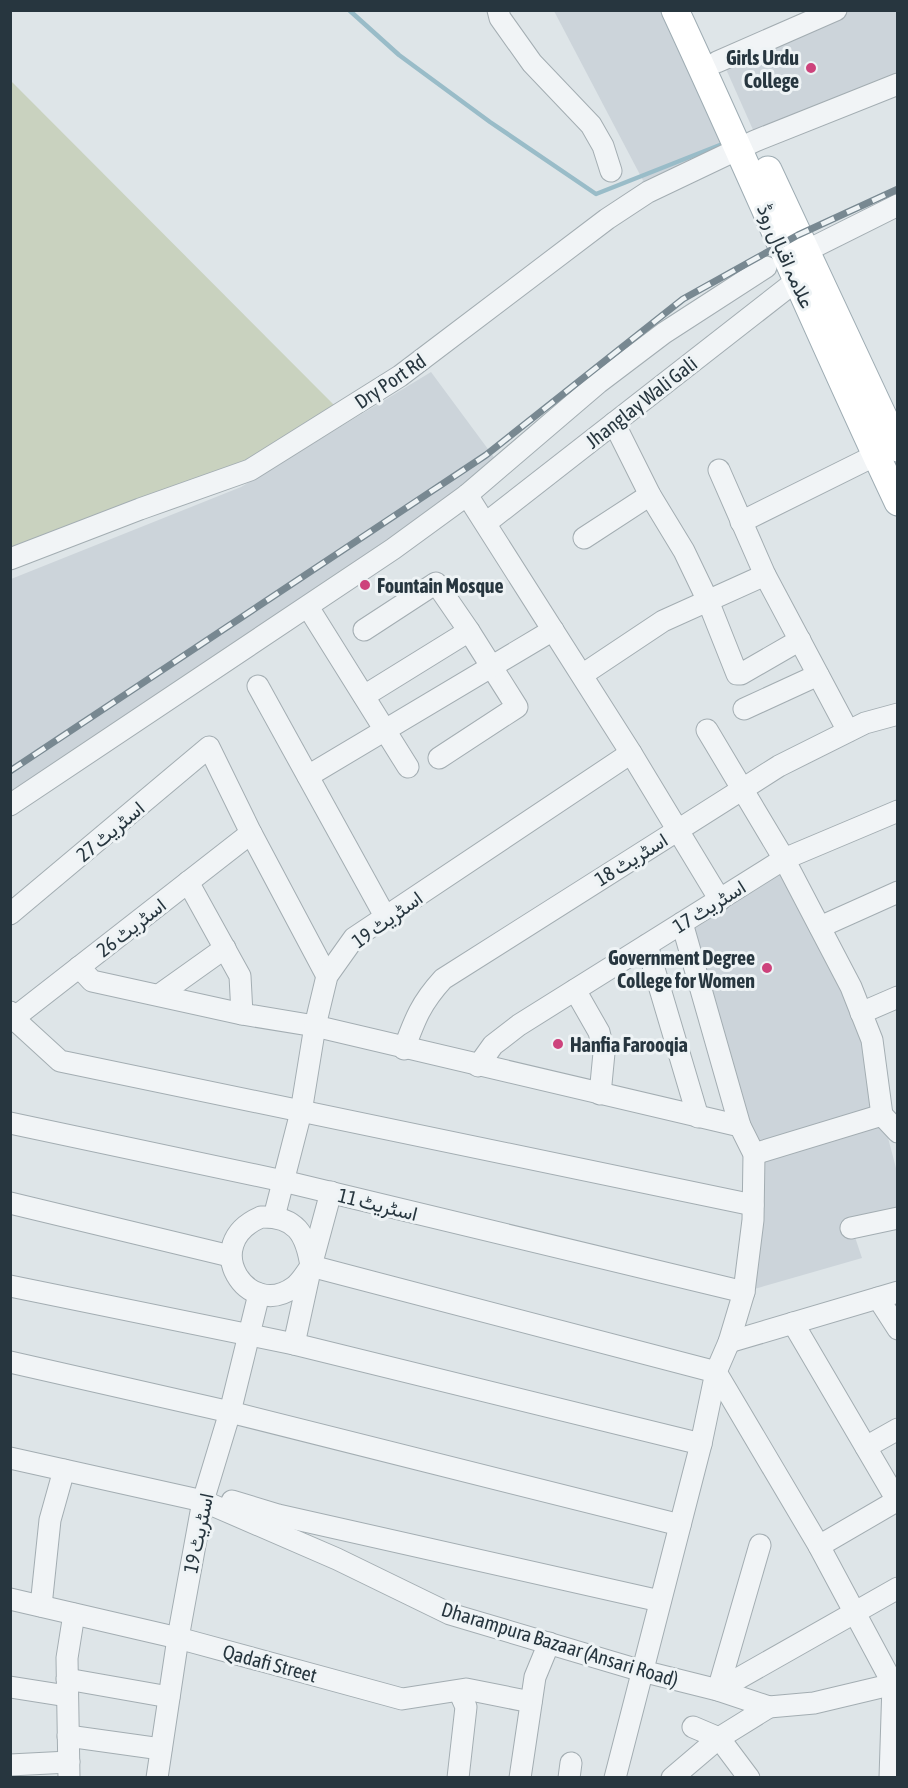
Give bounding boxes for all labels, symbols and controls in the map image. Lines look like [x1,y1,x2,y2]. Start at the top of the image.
place label: Girls Urdu College [726,46,799,92]
marker: Girls Urdu College [804,61,818,75]
street label: علامہ اقبال روڈ [751,200,819,313]
street label: Dry Port Rd [350,349,430,413]
street label: Jhanglay Wali Gali [581,351,701,453]
place label: Fountain Mosque [377,574,504,597]
marker: Fountain Mosque [358,578,372,592]
street label: اسٹریٹ 27 [71,796,150,867]
street label: اسٹریٹ 18 [590,828,673,892]
street label: اسٹریٹ 17 [668,875,751,939]
street label: اسٹریٹ 19 [347,886,428,954]
street label: اسٹریٹ 26 [92,893,171,963]
place label: Government Degree College for Women [608,946,755,992]
marker: Government Degree College for Women [760,961,774,975]
place label: Hanfia Farooqia [570,1033,688,1056]
marker: Hanfia Farooqia [551,1037,565,1051]
street label: اسٹریٹ 11 [335,1183,420,1227]
street label: اسٹریٹ 19 [178,1491,220,1576]
street label: Dharampura Bazaar (Ansari Road) [439,1597,681,1691]
street label: Qadafi Street [220,1639,320,1687]

